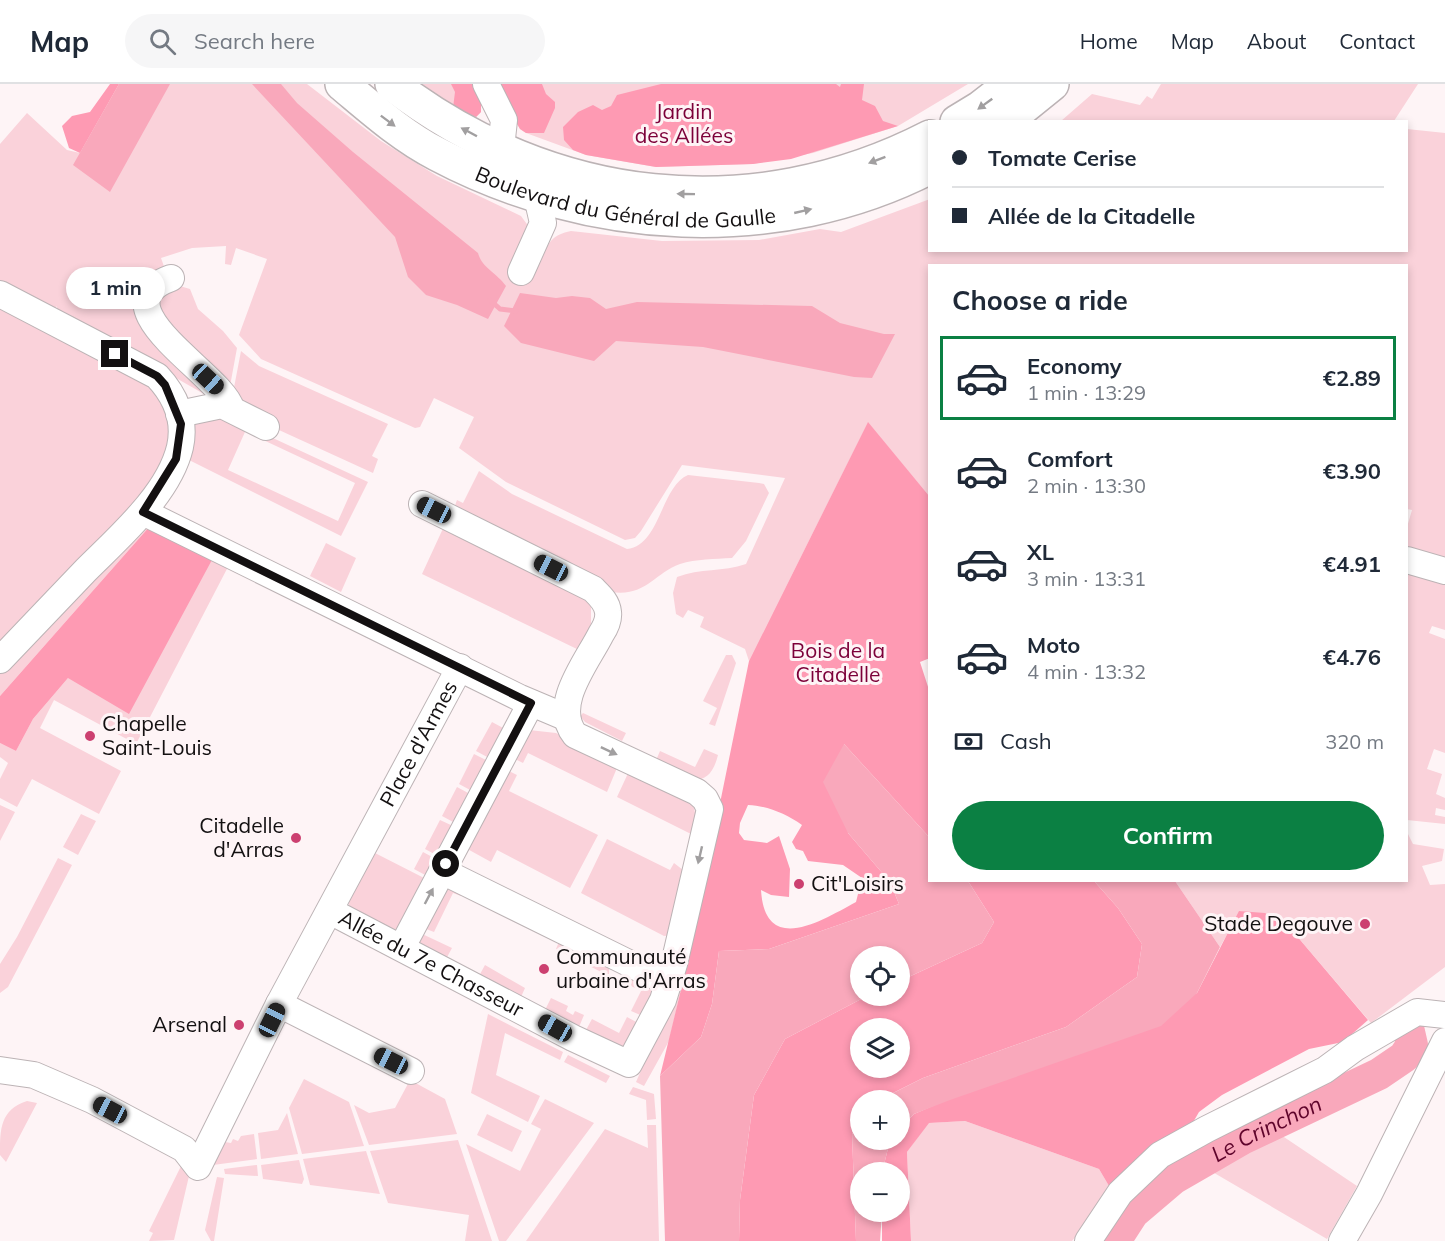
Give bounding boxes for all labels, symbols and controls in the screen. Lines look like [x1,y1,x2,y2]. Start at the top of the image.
search box [125,14,545,68]
text: Map [30,24,89,59]
icon: search [146,25,179,58]
text: Search here [194,27,315,55]
text: Home [1080,28,1138,54]
text: Map [1171,28,1214,54]
text: About [1247,28,1306,54]
text: Contact [1339,28,1415,54]
park label: Jardin des Allées [635,98,733,148]
one-way arrow [977,98,993,110]
one-way arrow [379,115,395,127]
one-way arrow [460,127,477,137]
text: Tomate Cerise [988,144,1136,172]
one-way arrow [867,156,885,166]
street label: Boulevard du Général de Gaulle [472,160,777,233]
one-way arrow [676,189,695,198]
text: Allée de la Citadelle [988,202,1195,230]
one-way arrow [793,206,812,216]
callout: 1 min [66,267,164,309]
text: 1 min [89,275,142,300]
text: Choose a ride [952,283,1128,317]
route end [101,340,128,367]
icon: car [955,351,1009,405]
text: Economy [1027,352,1122,380]
car [189,360,227,398]
text: €2.89 [1323,364,1381,392]
text: 1 min · 13:29 [1027,380,1146,405]
icon: car [955,444,1009,498]
text: Comfort [1027,445,1113,473]
text: €3.90 [1323,457,1381,485]
text: 2 min · 13:30 [1027,473,1146,498]
car [414,494,454,526]
icon: car [955,537,1009,591]
text: XL [1027,538,1054,566]
text: €4.91 [1323,550,1381,578]
car [531,552,571,584]
text: 3 min · 13:31 [1027,566,1146,591]
icon: car [955,630,1009,684]
text: Moto [1027,631,1080,659]
park label: Bois de la Citadelle [791,637,885,687]
text: €4.76 [1323,643,1381,671]
text: 4 min · 13:32 [1027,659,1146,684]
street label: Place d'Armes [374,676,462,811]
place label: Chapelle Saint-Louis [102,710,212,760]
icon: cash [952,725,985,758]
text: Cash [1000,727,1052,755]
marker: Chapelle Saint-Louis [83,729,97,743]
text: 320 m [1325,729,1384,754]
one-way arrow [601,746,619,756]
button: Confirm [952,801,1384,870]
place label: Citadelle d'Arras [199,812,284,862]
marker: Citadelle d'Arras [289,831,303,845]
one-way arrow [695,846,705,864]
route start [432,850,459,877]
place label: Cit'Loisirs [811,870,904,896]
marker: Cit'Loisirs [792,877,806,891]
one-way arrow [424,887,434,904]
street label: Allée du 7e Chasseur [335,904,529,1022]
place label: Stade Degouve [1204,910,1353,936]
marker: Stade Degouve [1358,917,1372,931]
place label: Communauté urbaine d'Arras [556,943,706,993]
map controls [850,946,910,1222]
button: locate [850,946,910,1006]
marker: Communauté urbaine d'Arras [537,962,551,976]
car [256,1000,288,1040]
place label: Arsenal [152,1011,227,1037]
car [535,1011,575,1045]
marker: Arsenal [232,1018,246,1032]
button: layers [850,1018,910,1078]
car [371,1045,411,1077]
water label: Le Crinchon [1206,1089,1326,1168]
button: + [850,1090,910,1150]
car [90,1094,130,1126]
button: − [850,1162,910,1222]

